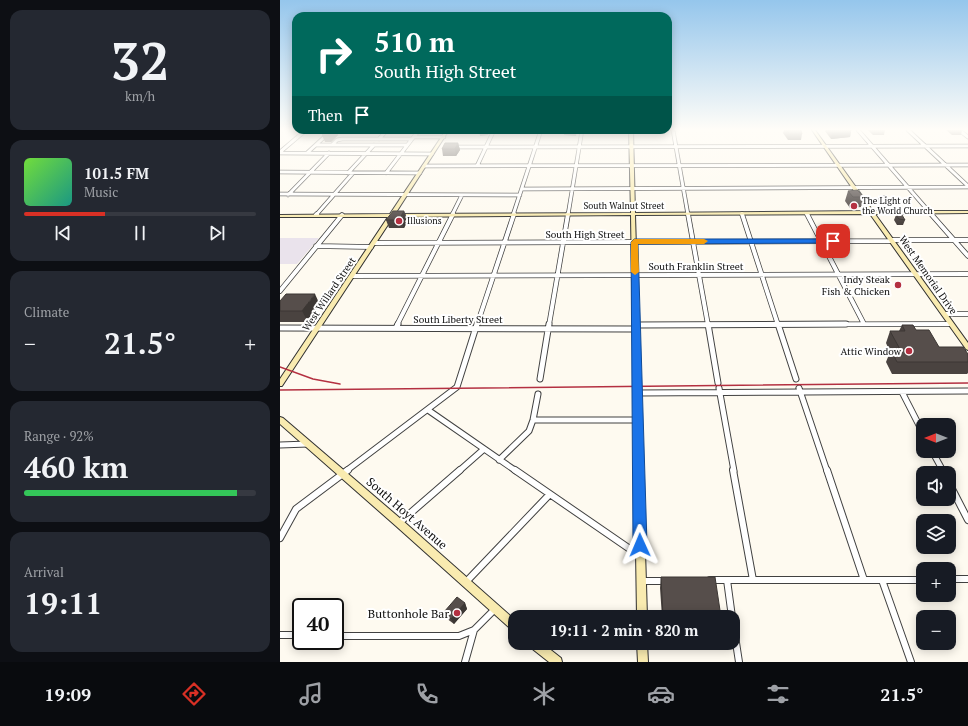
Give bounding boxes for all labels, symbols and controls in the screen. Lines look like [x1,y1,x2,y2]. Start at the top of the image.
text: 510 m [374,23,455,60]
text: 32 [111,26,169,95]
icon: right [308,28,360,80]
text: South High Street [374,59,517,83]
text: km/h [125,87,155,105]
icon: arrive [351,104,373,126]
text: Then [308,105,343,125]
text: 101.5 FM [84,163,149,183]
text: Music [84,183,118,201]
place label: The Light of the World Church [862,195,933,217]
street label: South Walnut Street [584,200,665,212]
marker: The Light of the World Church [849,201,859,211]
place label: Illusions [407,215,442,227]
marker: Illusions [394,216,404,226]
icon: previous [52,222,74,244]
icon: pause [129,222,151,244]
icon: next [206,222,228,244]
pin [816,224,850,258]
street label: South High Street [545,228,625,241]
icon: arrive [822,230,844,252]
street label: West Memorial Drive [896,233,960,317]
street label: West Willard Street [300,254,359,333]
street label: South Franklin Street [648,260,744,273]
place label: Indy Steak Fish & Chicken [822,273,891,298]
marker: Indy Steak Fish & Chicken [893,280,903,290]
text: Climate [24,303,69,321]
street label: South Liberty Street [413,313,503,326]
text: 21.5° [104,323,176,363]
text: − [24,329,36,358]
text: + [244,329,256,358]
place label: Attic Window [841,345,902,358]
marker: Attic Window [904,346,914,356]
north arrow [916,418,956,458]
map controls [916,418,956,650]
text: Range · 92% [24,427,94,445]
text: 460 km [24,447,128,487]
button: sound [916,466,956,506]
street label: South Hoyt Avenue [364,474,450,552]
button: layers [916,514,956,554]
position arrow [619,524,661,566]
button: + [916,562,956,602]
text: Arrival [24,563,64,581]
text: 19:11 [24,583,102,623]
speed limit sign: 40 [292,598,344,650]
place label: Buttonhole Bar [368,606,449,621]
marker: Buttonhole Bar [452,608,462,618]
button: − [916,610,956,650]
text: 19:11 · 2 min · 820 m [550,620,698,640]
icon: directions [180,680,208,708]
icon: music [297,680,325,708]
icon: phone [413,680,441,708]
icon: climate [530,680,558,708]
icon: car [647,680,675,708]
icon: filters [764,680,792,708]
text: 19:09 [44,682,91,706]
text: 21.5° [880,682,924,706]

